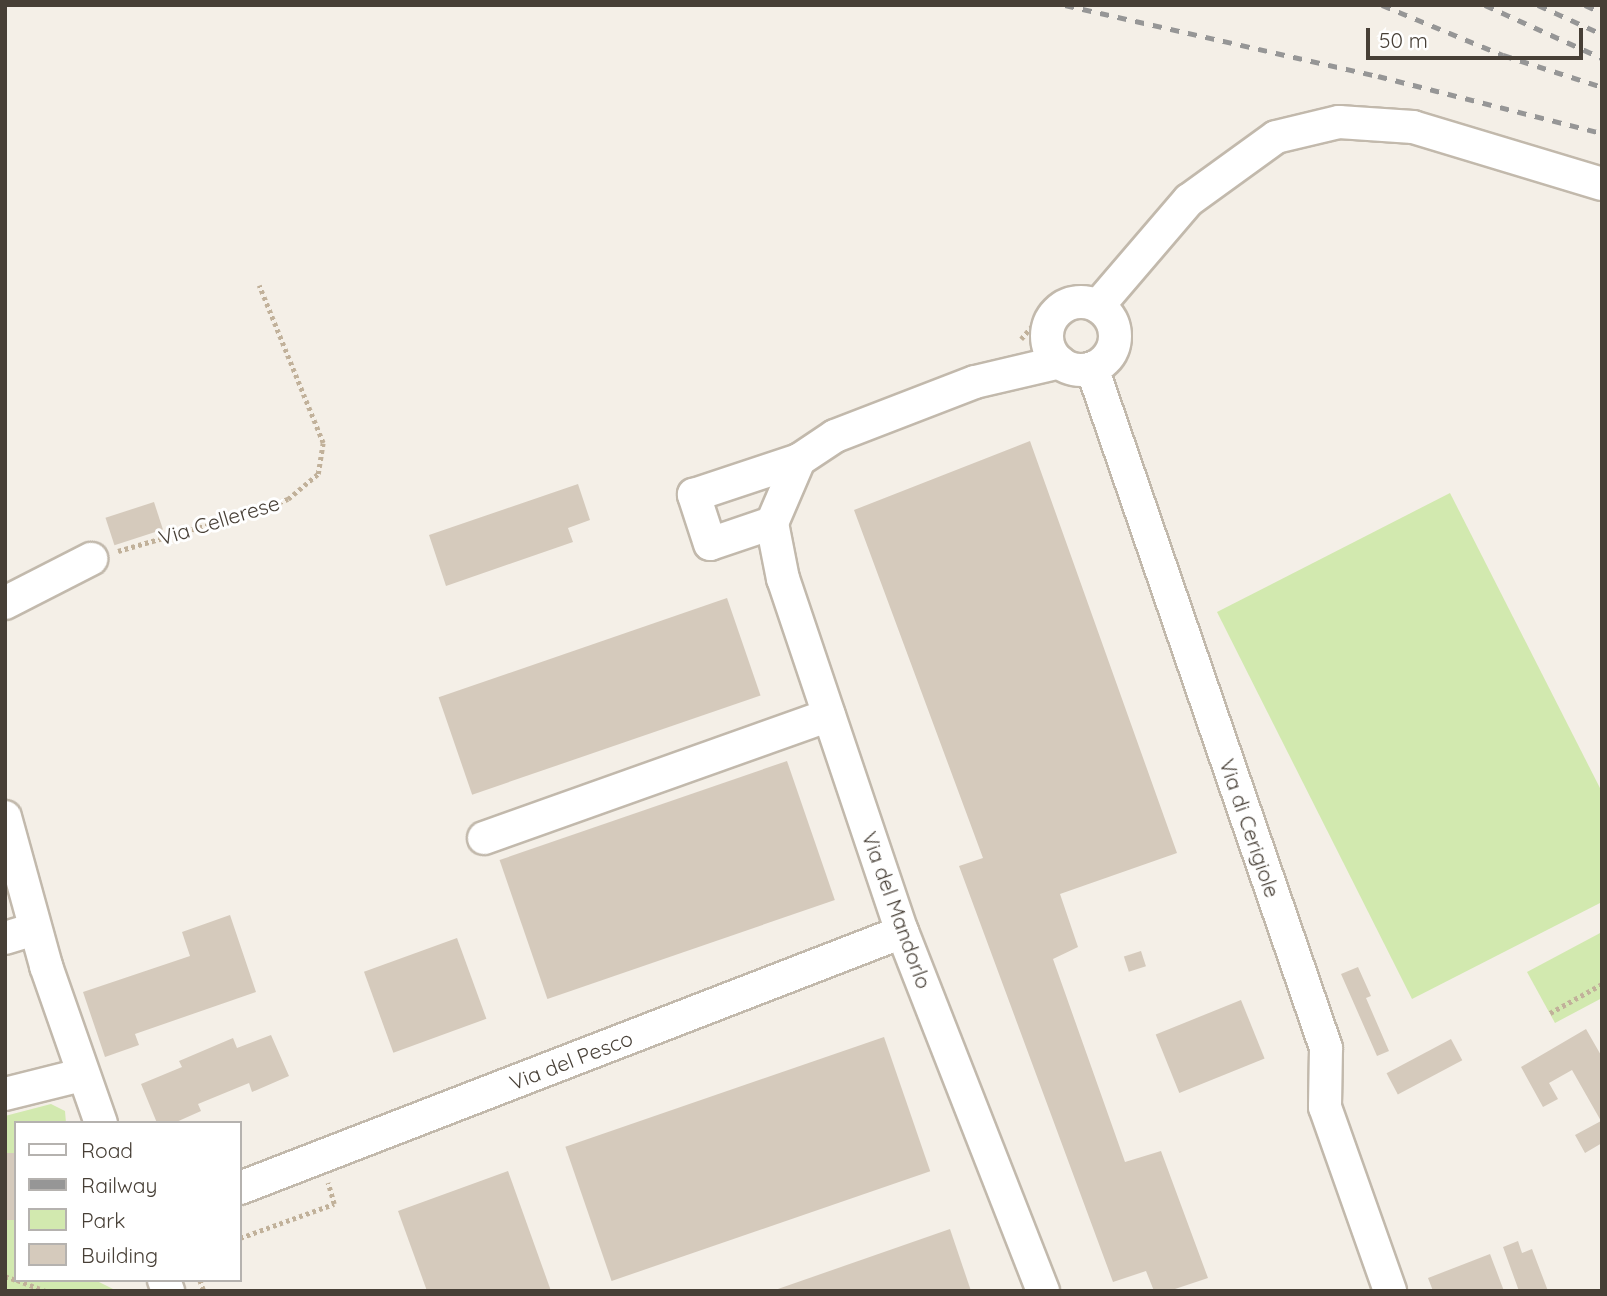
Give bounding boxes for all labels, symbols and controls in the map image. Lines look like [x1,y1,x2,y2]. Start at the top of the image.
scale bar [1369,14,1586,58]
text: 50 m [1379,27,1428,53]
street label: Via Cellerese [156,490,282,550]
street label: Via di Cerigiole [1215,755,1285,901]
street label: Via del Mandorlo [857,828,937,992]
street label: Via del Pesco [506,1025,636,1095]
legend [14,1121,242,1282]
text: Road [81,1137,133,1163]
text: Railway [81,1172,157,1198]
text: Park [81,1207,125,1233]
text: Building [81,1242,158,1268]

